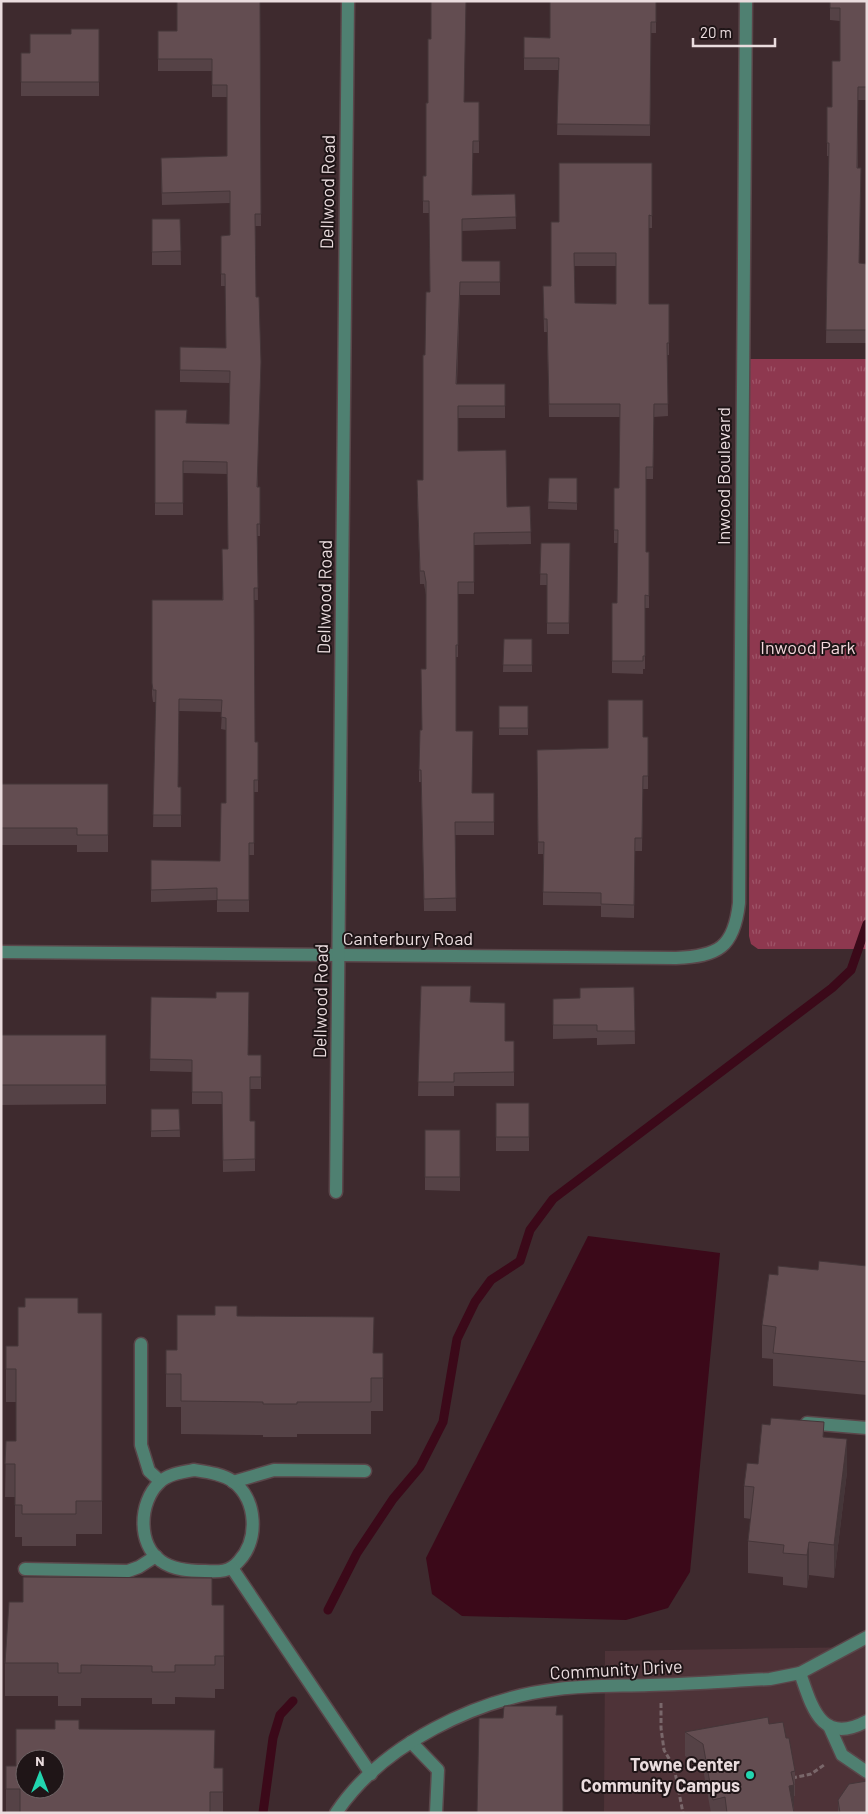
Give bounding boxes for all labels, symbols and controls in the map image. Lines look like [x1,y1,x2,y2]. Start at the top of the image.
scale bar [693,15,776,47]
text: 20 m [700,23,732,41]
street label: Dellwood Road [315,135,339,249]
street label: Inwood Boulevard [712,407,734,545]
street label: Dellwood Road [312,540,336,654]
park label: Inwood Park [760,636,856,658]
street label: Canterbury Road [343,927,473,949]
street label: Dellwood Road [308,944,332,1058]
street label: Community Drive [549,1655,683,1683]
north arrow [15,1749,65,1799]
text: N [35,1752,45,1769]
place label: Towne Center Community Campus [581,1753,740,1796]
marker: Towne Center Community Campus [744,1769,756,1781]

